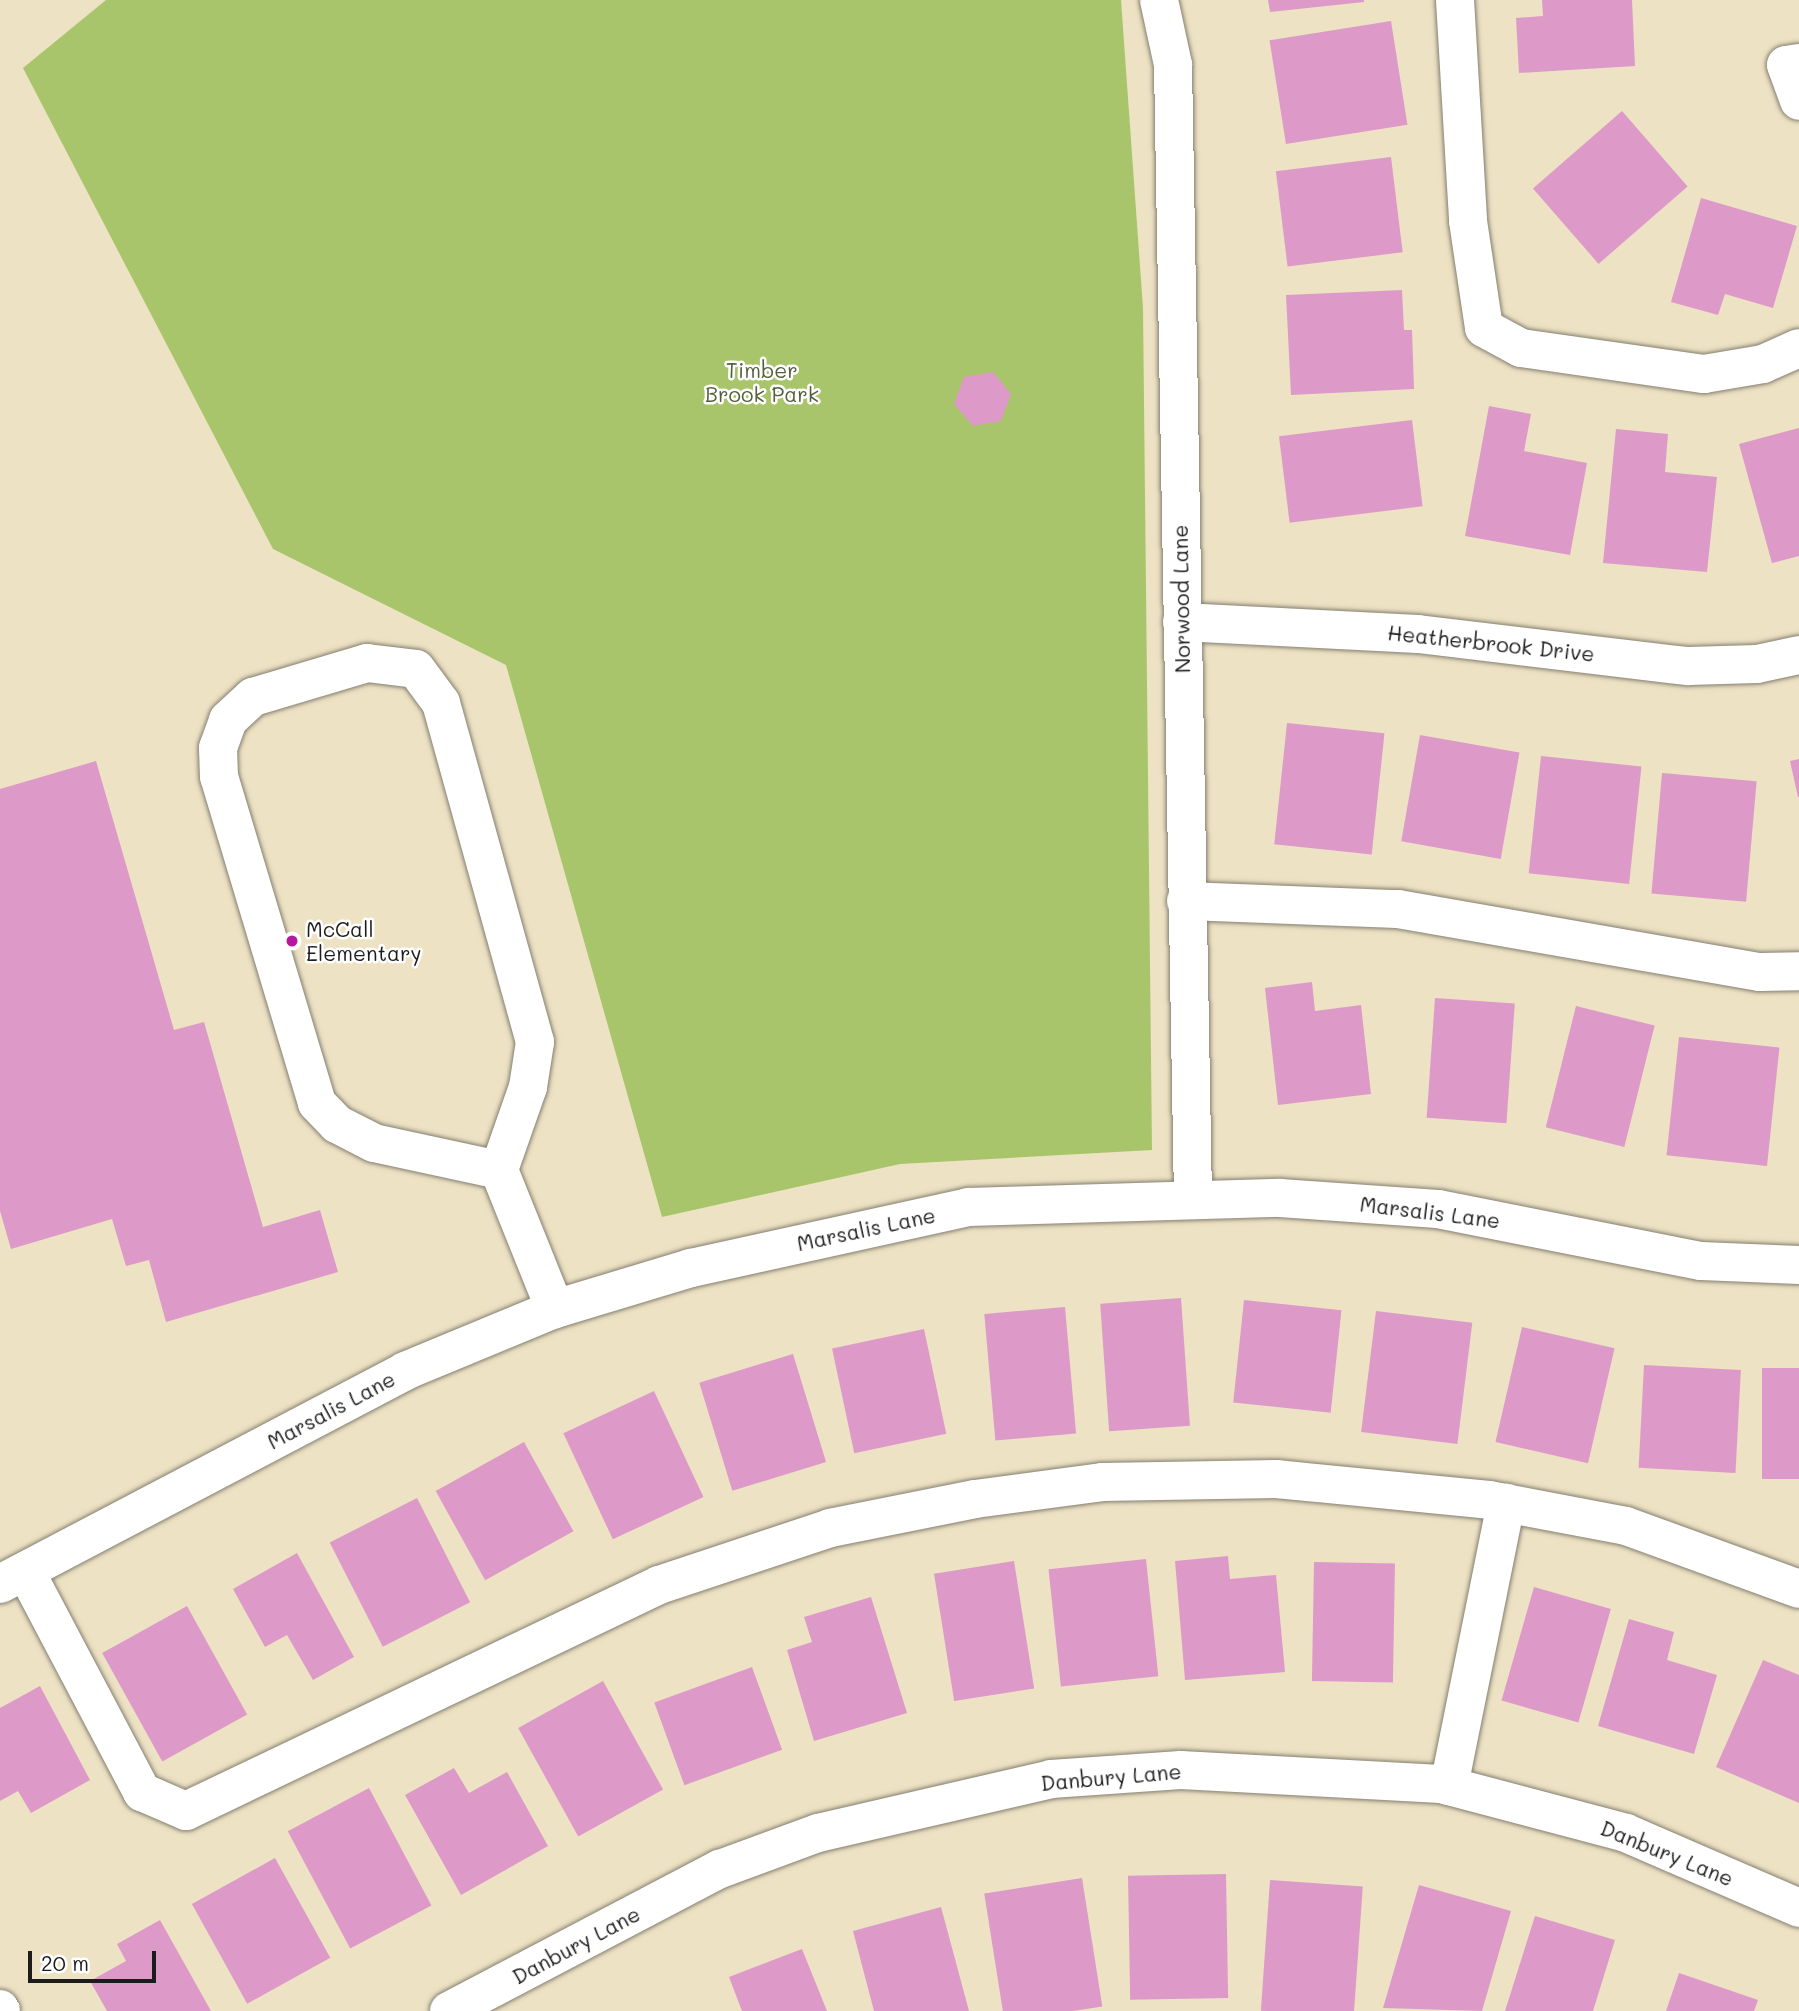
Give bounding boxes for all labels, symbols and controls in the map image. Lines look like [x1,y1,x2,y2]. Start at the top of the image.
park label: Timber Brook Park [705,357,819,407]
street label: Norwood Lane [1167,525,1195,673]
street label: Heatherbrook Drive [1386,620,1596,666]
place label: McCall Elementary [306,916,421,966]
marker: McCall Elementary [284,933,300,949]
street label: Marsalis Lane [1358,1191,1502,1233]
street label: Marsalis Lane [794,1202,938,1256]
street label: Marsalis Lane [263,1366,399,1454]
street label: Danbury Lane [1040,1758,1182,1796]
street label: Danbury Lane [1597,1815,1737,1891]
street label: Danbury Lane [508,1901,644,1989]
scale bar [32,1938,159,1982]
text: 20 m [41,1949,89,1976]

